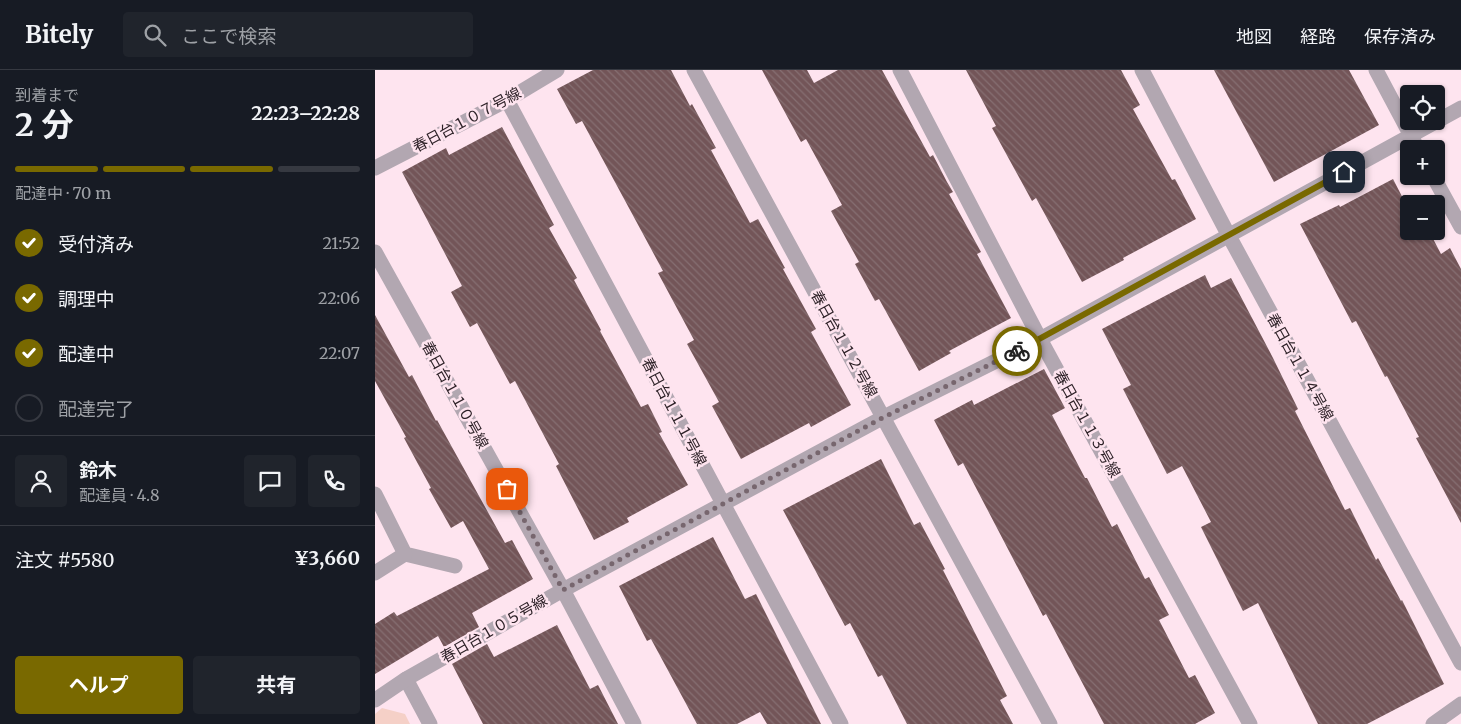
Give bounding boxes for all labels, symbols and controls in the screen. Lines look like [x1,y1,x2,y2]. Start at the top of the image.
search box [123,12,473,57]
text: Bitely [25,19,93,50]
icon: search [141,21,169,49]
text: ここで検索 [181,24,276,48]
text: 地図 [1236,25,1272,48]
text: 経路 [1300,25,1336,48]
text: 保存済み [1364,25,1436,48]
street label: 春日台１０７号線 [409,83,524,156]
text: 到着まで [15,85,79,105]
map controls [1400,85,1445,240]
button: locate [1400,85,1445,130]
text: 22:23–22:28 [251,101,360,125]
text: 2 分 [15,105,73,145]
button: + [1400,140,1445,185]
pin [1323,151,1365,193]
icon: home [1330,158,1358,186]
text: 配達中 · 70 m [15,183,111,203]
button: − [1400,195,1445,240]
icon: check [15,229,43,257]
text: 受付済み [58,232,134,256]
text: 21:52 [322,233,360,253]
icon: check [15,284,43,312]
text: 調理中 [58,287,115,311]
street label: 春日台１１２号線 [807,287,882,401]
text: 22:06 [318,288,360,308]
street label: 春日台１１４号線 [1263,310,1338,424]
courier [992,326,1042,376]
icon: bike [1003,337,1031,365]
street label: 春日台１１０号線 [418,338,493,452]
icon: check [15,339,43,367]
text: 配達中 [58,342,115,366]
text: 22:07 [319,343,360,363]
street label: 春日台１１１号線 [638,354,711,469]
street label: 春日台１１３号線 [1050,367,1125,481]
text: 配達完了 [58,397,134,421]
button: person [15,455,67,507]
button: chat [244,455,296,507]
button: phone [308,455,360,507]
text: 鈴木 [79,458,117,482]
pin [486,468,528,510]
icon: bag [493,475,521,503]
text: 配達員 · 4.8 [79,485,160,505]
text: ¥3,660 [294,546,360,570]
text: 注文 #5580 [15,548,115,572]
street label: 春日台１０５号線 [437,590,550,667]
button: ヘルプ [15,656,183,714]
button: 共有 [193,656,360,714]

